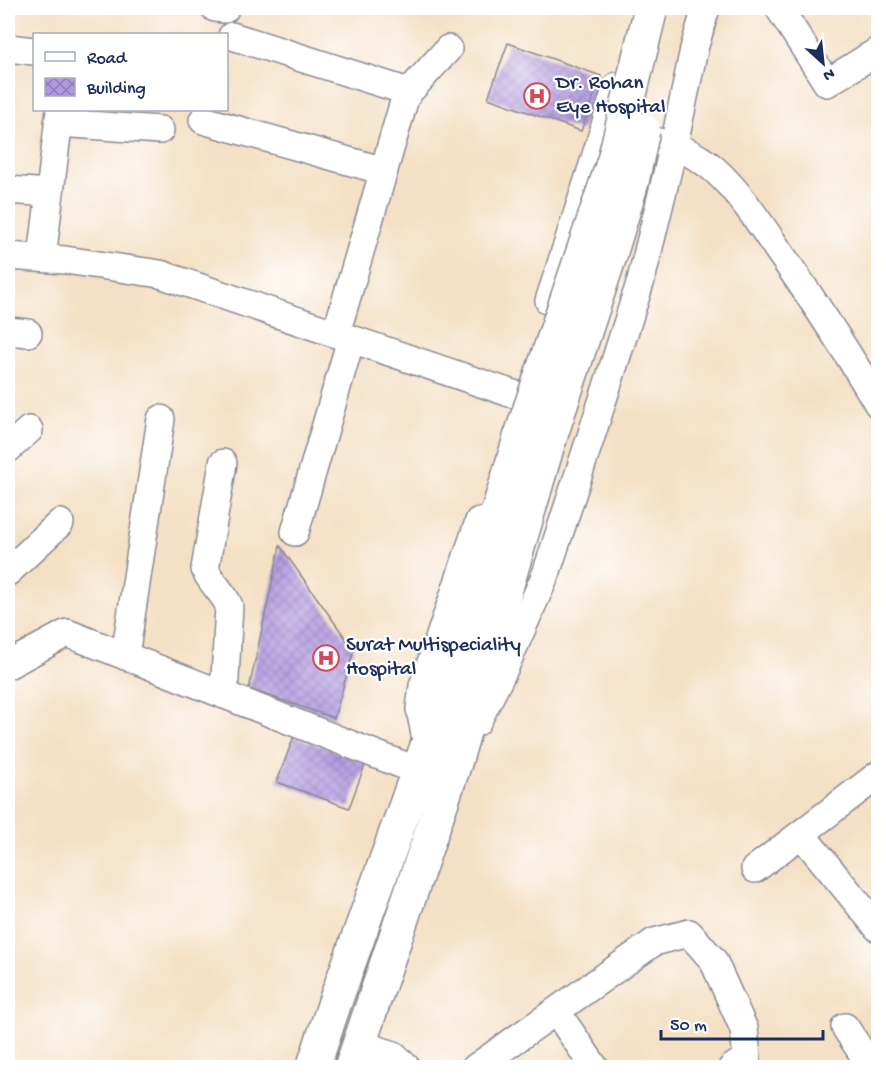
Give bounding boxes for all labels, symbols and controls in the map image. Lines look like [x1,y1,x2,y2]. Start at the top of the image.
legend [33,33,228,111]
north arrow [793,33,853,93]
text: Road [87,49,128,70]
text: N [819,62,837,84]
place label: Dr. Rohan Eye Hospital [554,72,666,121]
text: Building [86,79,146,100]
hospital icon: Dr. Rohan Eye Hospital [522,81,552,111]
place label: Surat Multispeciality Hospital [346,634,521,683]
hospital icon: Surat Multispeciality Hospital [311,643,341,673]
scale bar [661,1003,823,1041]
text: 50 m [670,1016,707,1037]

